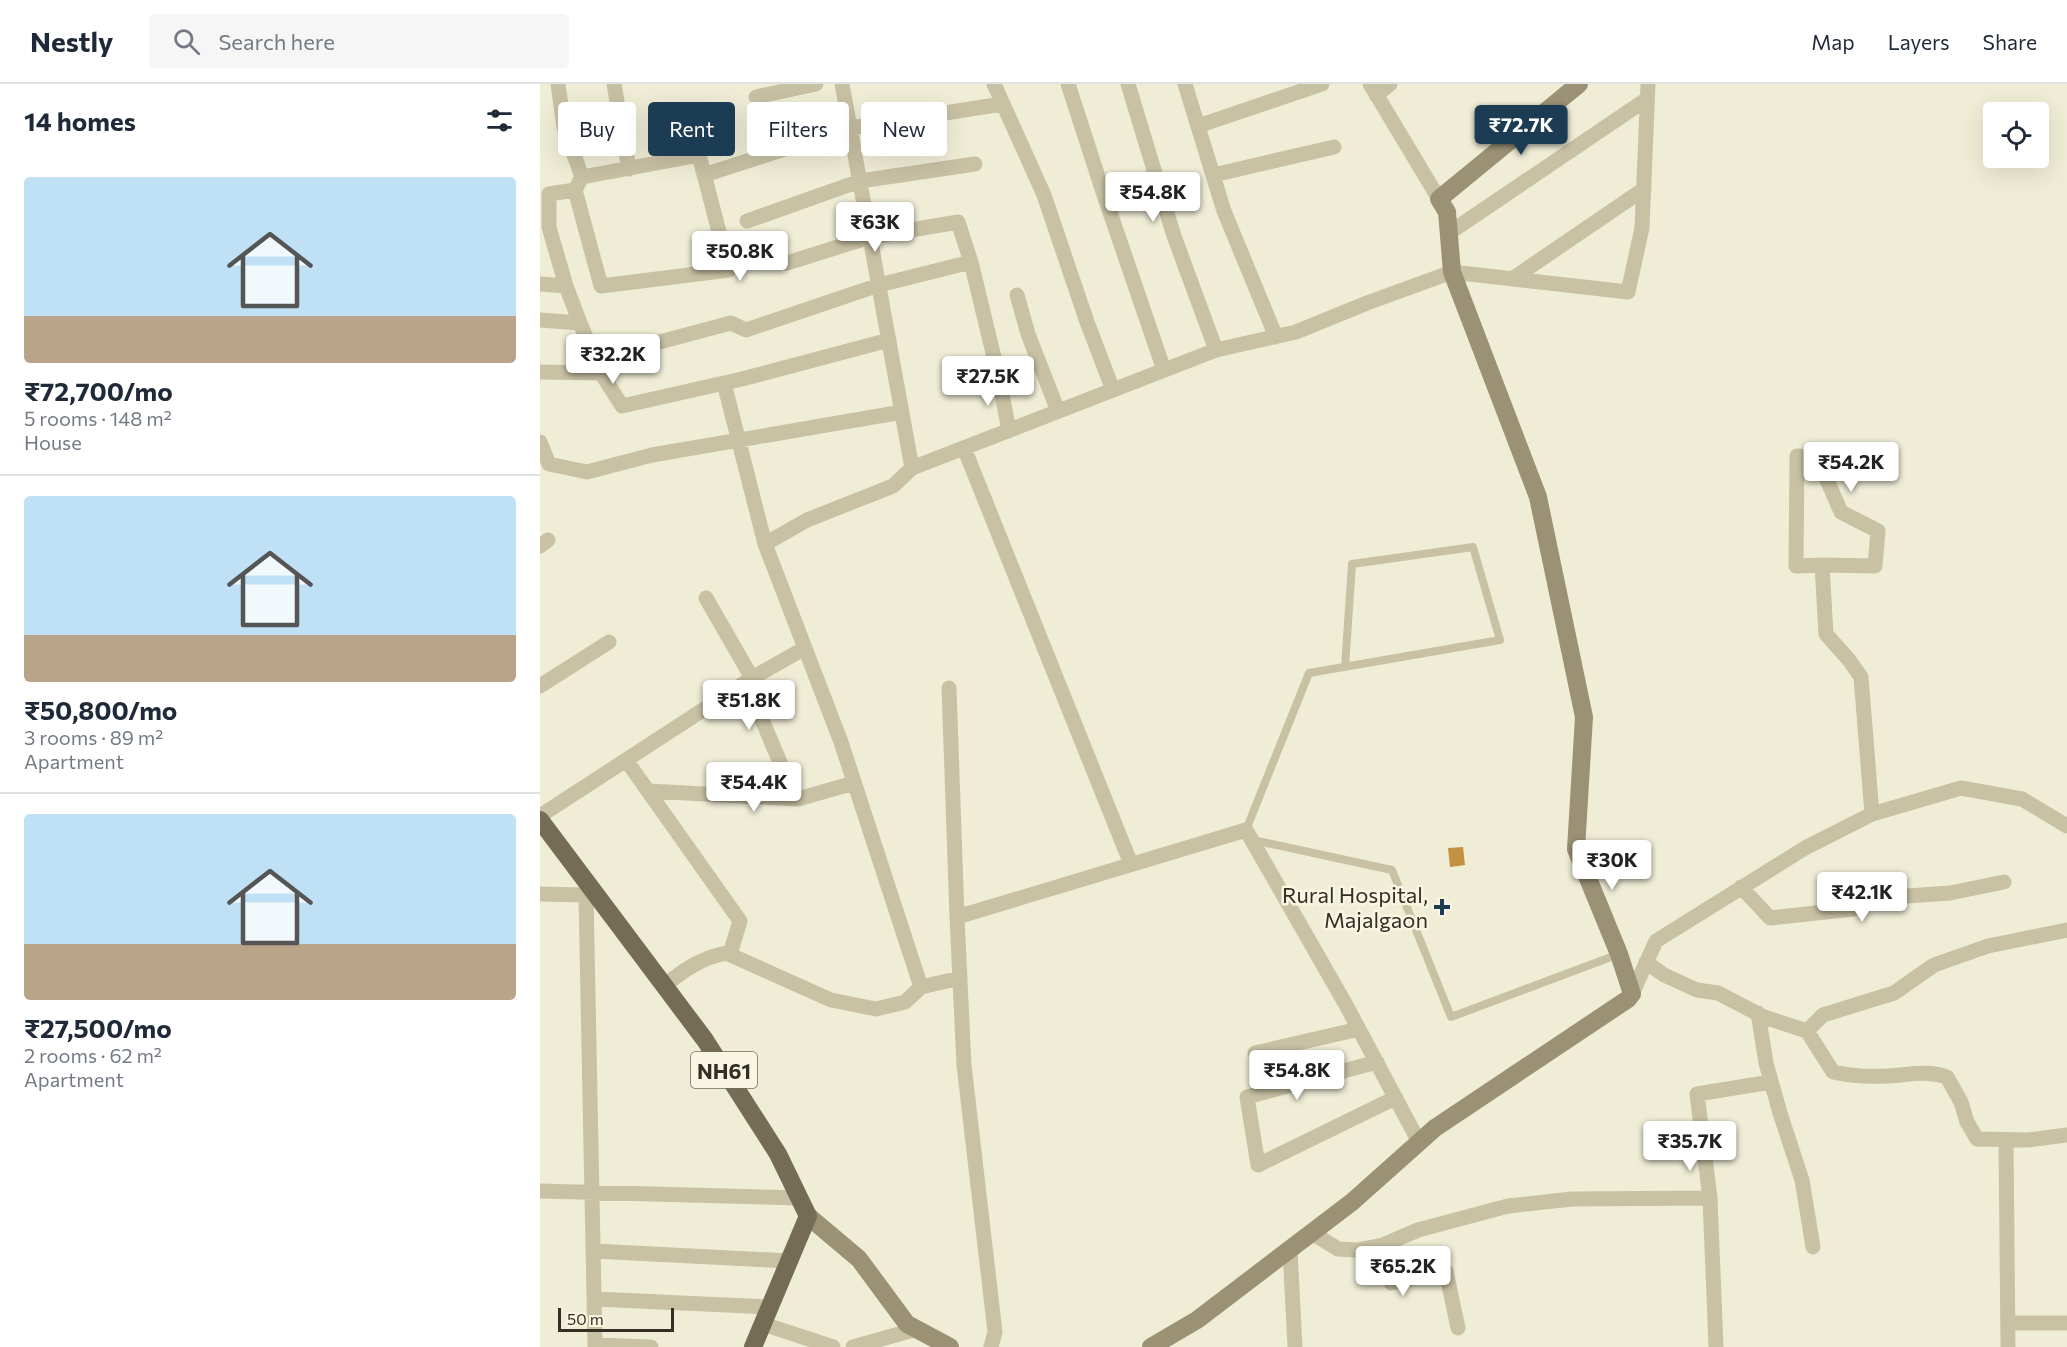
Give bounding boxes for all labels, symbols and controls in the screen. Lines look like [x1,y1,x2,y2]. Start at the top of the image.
search box [149,14,569,68]
text: Nestly [30,24,113,58]
icon: search [170,25,203,58]
text: Search here [218,28,335,55]
text: Map [1811,29,1855,54]
text: Layers [1888,29,1950,54]
text: Share [1983,29,2037,54]
chip: Buy [558,102,636,156]
chip: Rent [648,102,735,156]
chip: Filters [747,102,849,156]
chip: New [861,102,947,156]
map controls [1983,102,2049,168]
button: locate [1983,102,2049,168]
icon: filters [483,104,516,137]
text: 14 homes [24,105,136,136]
pin: ₹72.7K [1472,105,1570,156]
text: ₹72.7K [1489,112,1553,136]
pin: ₹54.8K [1104,172,1202,223]
text: ₹54.8K [1119,179,1187,203]
pin: ₹63K [839,202,911,253]
text: ₹63K [850,209,900,233]
icon: home [216,216,324,324]
pin: ₹50.8K [691,231,789,282]
text: ₹50.8K [706,238,774,262]
pin: ₹32.2K [564,334,662,385]
text: ₹32.2K [580,341,646,365]
pin: ₹27.5K [939,356,1037,407]
text: ₹27.5K [956,363,1020,387]
text: ₹72,700/mo [24,375,173,406]
text: 5 rooms · 148 m² [24,406,172,430]
text: House [24,430,82,454]
pin: ₹54.2K [1802,442,1900,493]
text: ₹54.2K [1818,449,1884,473]
icon: home [216,535,324,643]
pin: ₹51.8K [700,680,798,731]
text: ₹51.8K [717,687,781,711]
text: ₹50,800/mo [24,694,177,725]
text: 3 rooms · 89 m² [24,725,163,749]
text: Apartment [24,749,124,773]
pin: ₹54.4K [705,762,803,813]
text: ₹54.4K [720,769,788,793]
pin: ₹30K [1576,840,1648,891]
text: ₹30K [1586,847,1638,871]
icon: home [216,853,324,961]
pin: ₹42.1K [1813,872,1911,923]
text: ₹42.1K [1831,879,1893,903]
place label: Rural Hospital, Majalgaon [1282,881,1428,933]
marker: Rural Hospital, Majalgaon [1433,898,1451,916]
text: ₹27,500/mo [24,1012,172,1043]
text: 2 rooms · 62 m² [24,1043,162,1067]
pin: ₹54.8K [1248,1050,1346,1101]
road number: NH61 [691,1052,757,1088]
text: ₹54.8K [1263,1057,1331,1081]
text: Apartment [24,1067,124,1091]
pin: ₹35.7K [1641,1121,1739,1172]
text: ₹35.7K [1657,1128,1723,1152]
pin: ₹65.2K [1354,1246,1452,1297]
text: ₹65.2K [1370,1253,1436,1277]
scale bar [558,1305,674,1332]
text: 50 m [567,1309,604,1328]

